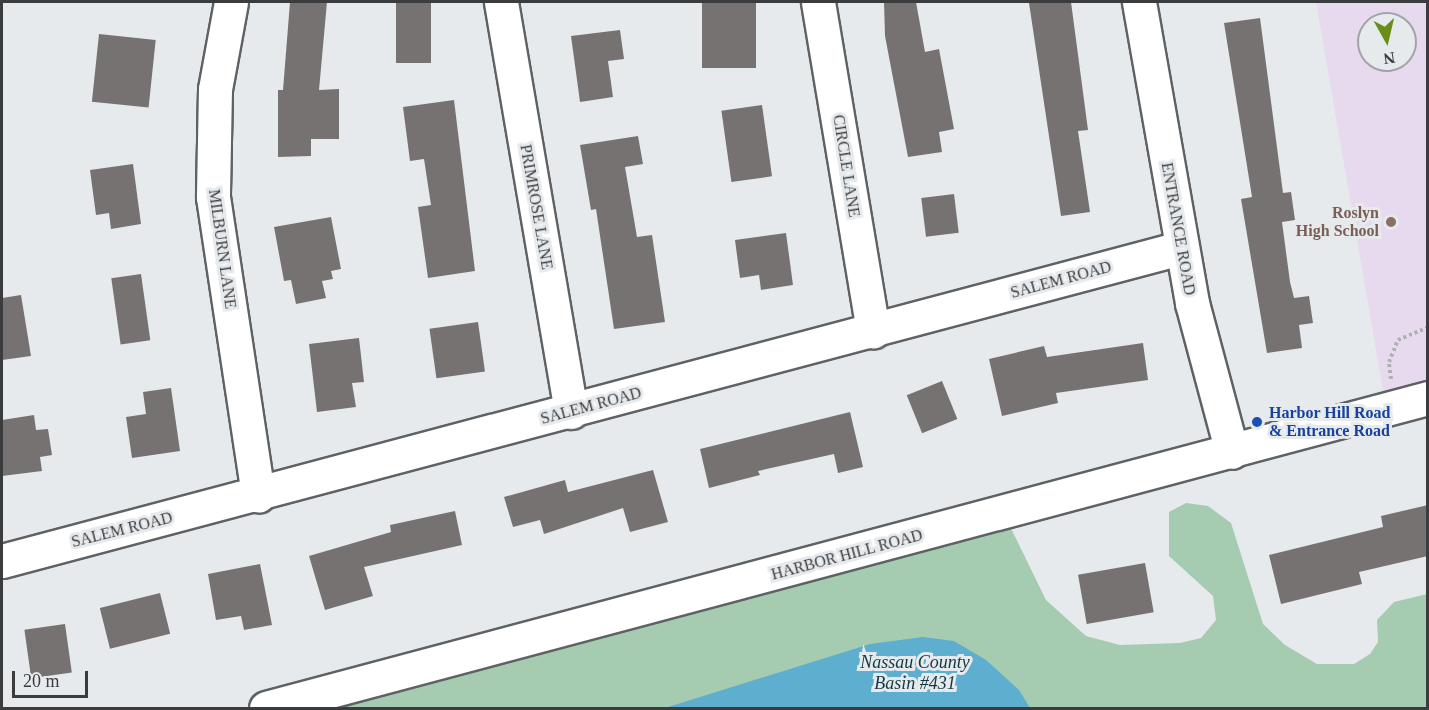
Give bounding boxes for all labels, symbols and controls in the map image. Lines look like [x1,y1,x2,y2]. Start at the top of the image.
north arrow [1357,12,1417,72]
text: N [1382,49,1396,68]
street label: CIRCLE LANE [828,113,864,219]
street label: PRIMROSE LANE [516,143,556,271]
street label: ENTRANCE ROAD [1157,161,1199,297]
street label: MILBURN LANE [204,188,240,310]
place label: Roslyn High School [1296,203,1379,241]
marker: Roslyn High School [1384,215,1398,229]
street label: SALEM ROAD [1008,257,1114,303]
street label: SALEM ROAD [538,383,644,429]
place label: Harbor Hill Road & Entrance Road [1269,403,1391,441]
marker: Harbor Hill Road & Entrance Road [1250,415,1264,429]
street label: SALEM ROAD [69,508,175,552]
street label: HARBOR HILL ROAD [769,525,925,585]
water label: Nassau County Basin #431 [860,652,970,694]
scale bar [15,659,92,697]
text: 20 m [23,671,60,691]

